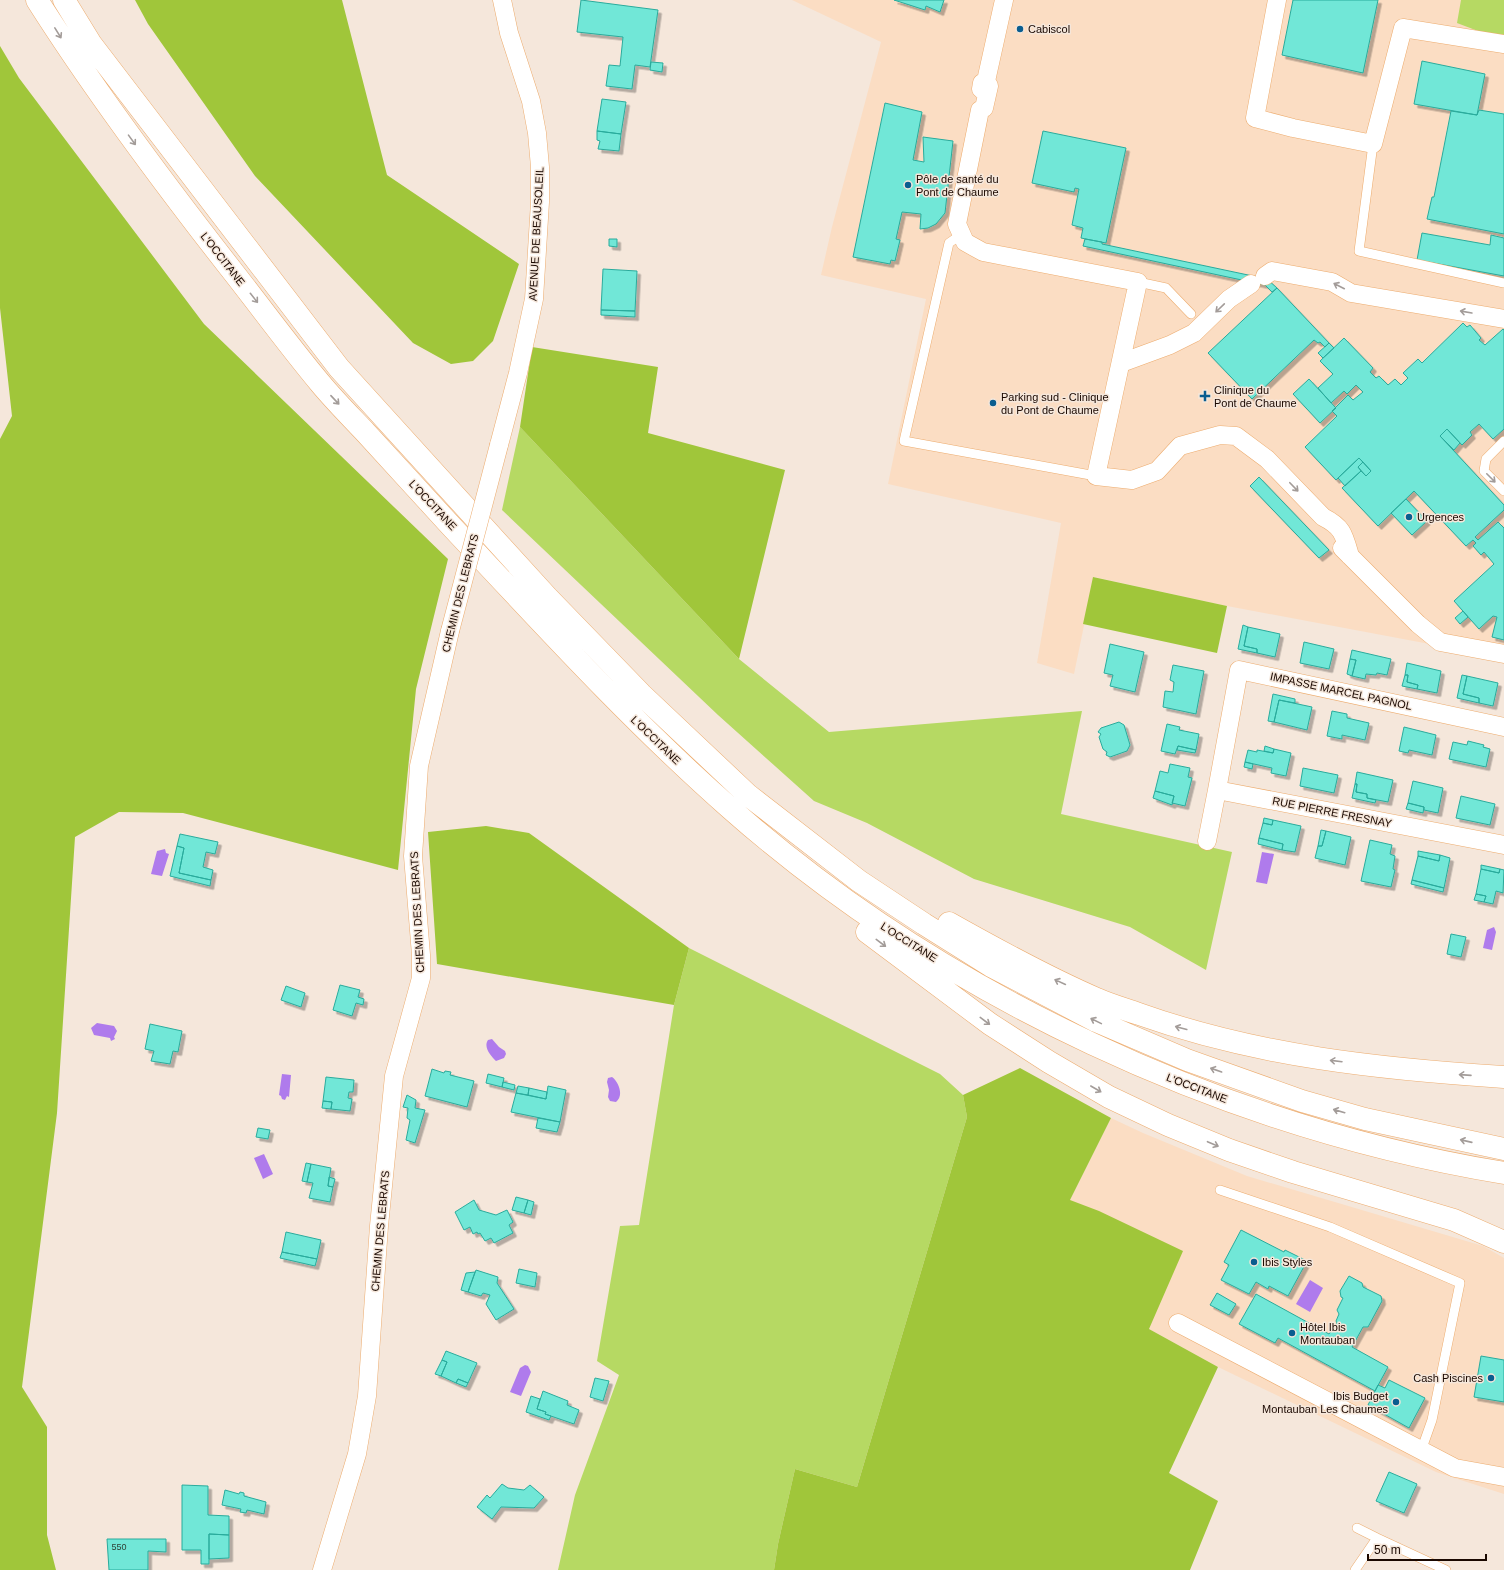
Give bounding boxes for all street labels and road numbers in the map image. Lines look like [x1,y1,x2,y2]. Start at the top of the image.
street label: AVENUE DE BEAUSOLEIL [526,167,546,301]
street label: L'OCCITANE [198,230,248,288]
street label: L'OCCITANE [407,477,459,533]
street label: CHEMIN DES LEBRATS [439,533,481,653]
street label: IMPASSE MARCEL PAGNOL [1269,670,1413,712]
street label: L'OCCITANE [629,713,683,767]
street label: RUE PIERRE FRESNAY [1271,795,1393,830]
street label: CHEMIN DES LEBRATS [408,851,426,973]
street label: L'OCCITANE [879,920,939,964]
street label: L'OCCITANE [1165,1071,1229,1105]
street label: CHEMIN DES LEBRATS [369,1170,391,1292]

